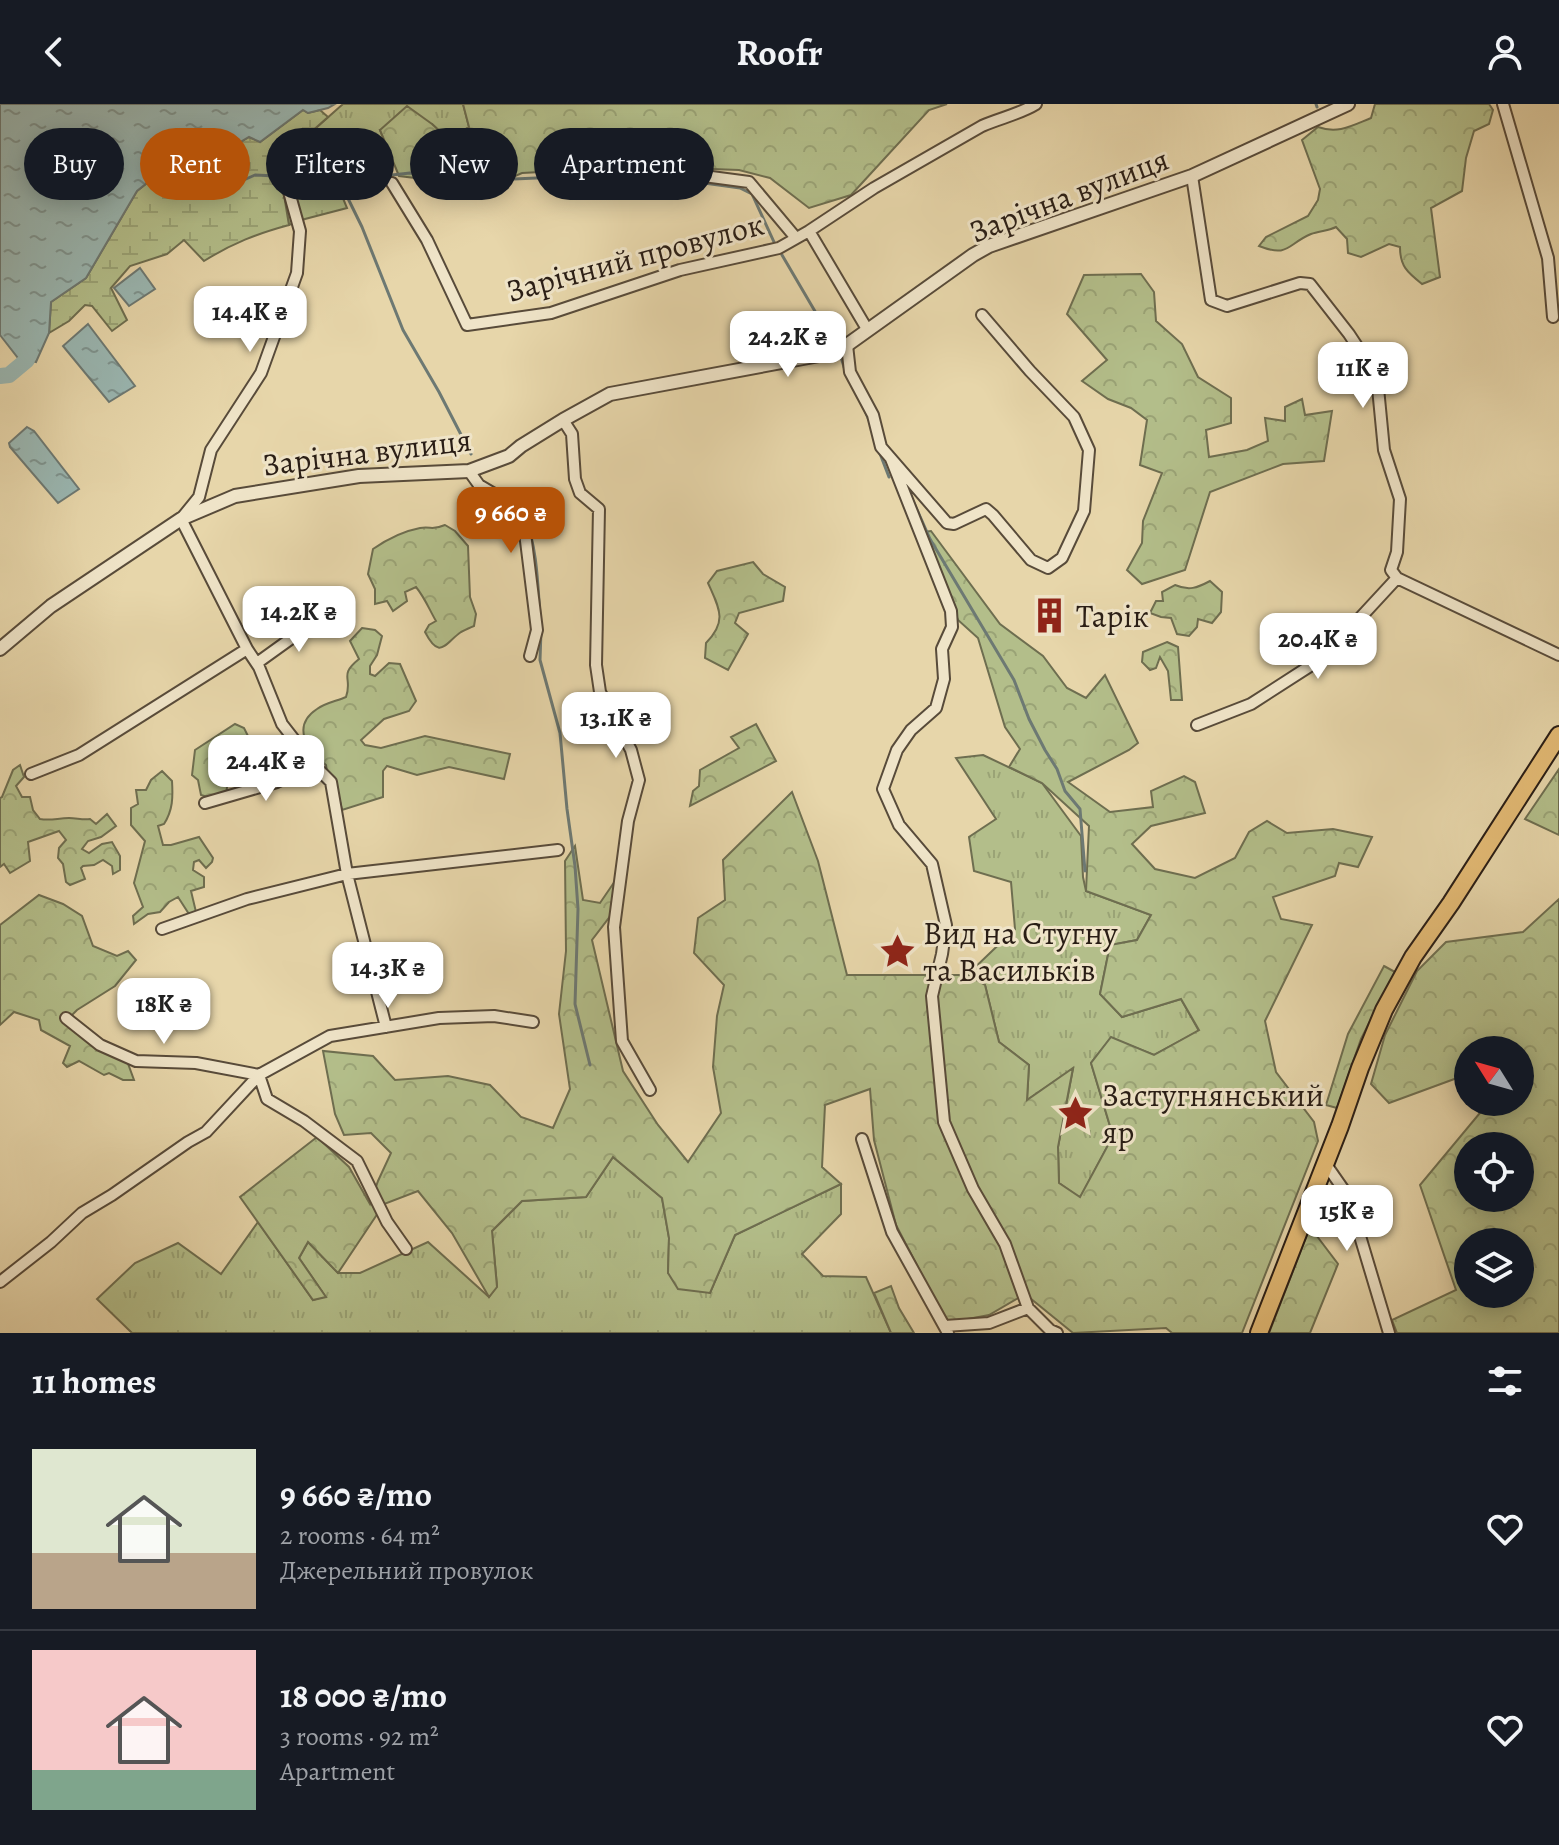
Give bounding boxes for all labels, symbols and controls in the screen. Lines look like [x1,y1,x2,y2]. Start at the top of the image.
text: Roofr [736,28,823,77]
icon: back [32,30,76,74]
icon: person [1483,30,1527,74]
chip: Buy [24,128,124,200]
chip: Rent [140,128,250,200]
chip: Filters [266,128,394,200]
chip: New [410,128,518,200]
chip: Apartment [534,128,714,200]
street label: Зарічна вулиця [963,137,1175,253]
street label: Зарічний провулок [501,201,769,313]
pin: 14.4K ₴ [176,286,324,354]
text: 14.4K ₴ [212,294,288,329]
pin: 24.2K ₴ [714,311,862,379]
text: 24.2K ₴ [748,319,828,354]
pin: 11K ₴ [1307,342,1419,410]
text: 11K ₴ [1336,350,1390,385]
street label: Зарічна вулиця [260,417,474,487]
pin: 9 660 ₴ [437,487,585,555]
text: 9 660 ₴ [475,495,547,530]
pin: 14.2K ₴ [225,586,373,654]
text: 14.2K ₴ [261,594,337,629]
place label: Тарік [1076,594,1149,638]
building icon: Тарік [1031,597,1069,635]
pin: 20.4K ₴ [1244,613,1392,681]
text: 20.4K ₴ [1278,621,1358,656]
pin: 13.1K ₴ [542,692,690,760]
text: 13.1K ₴ [580,700,652,735]
pin: 24.4K ₴ [192,735,340,803]
text: 24.4K ₴ [226,743,306,778]
place label: Вид на Стугну та Васильків [923,911,1118,992]
place icon: Вид на Стугну та Васильків [878,932,916,970]
pin: 14.3K ₴ [314,942,462,1010]
text: 14.3K ₴ [350,950,426,985]
pin: 18K ₴ [108,978,220,1046]
text: 18K ₴ [135,986,193,1021]
north arrow [1454,1036,1534,1116]
map controls [1454,1036,1534,1308]
place label: Застугнянський яр [1102,1073,1324,1154]
place icon: Застугнянський яр [1057,1094,1095,1132]
button: locate [1454,1132,1534,1212]
pin: 15K ₴ [1291,1185,1403,1253]
text: 15K ₴ [1319,1193,1375,1228]
button: layers [1454,1228,1534,1308]
text: 11 homes [32,1358,156,1405]
icon: filters [1483,1359,1527,1403]
text: 9 660 ₴/mo [280,1471,432,1518]
icon: home [96,1481,192,1577]
icon: heart [1483,1507,1527,1551]
text: 2 rooms · 64 m² [280,1518,440,1553]
text: Джерельний провулок [280,1553,533,1588]
text: 18 000 ₴/mo [280,1672,447,1719]
icon: home [96,1682,192,1778]
icon: heart [1483,1708,1527,1752]
text: 3 rooms · 92 m² [280,1719,439,1754]
text: Apartment [280,1754,395,1789]

